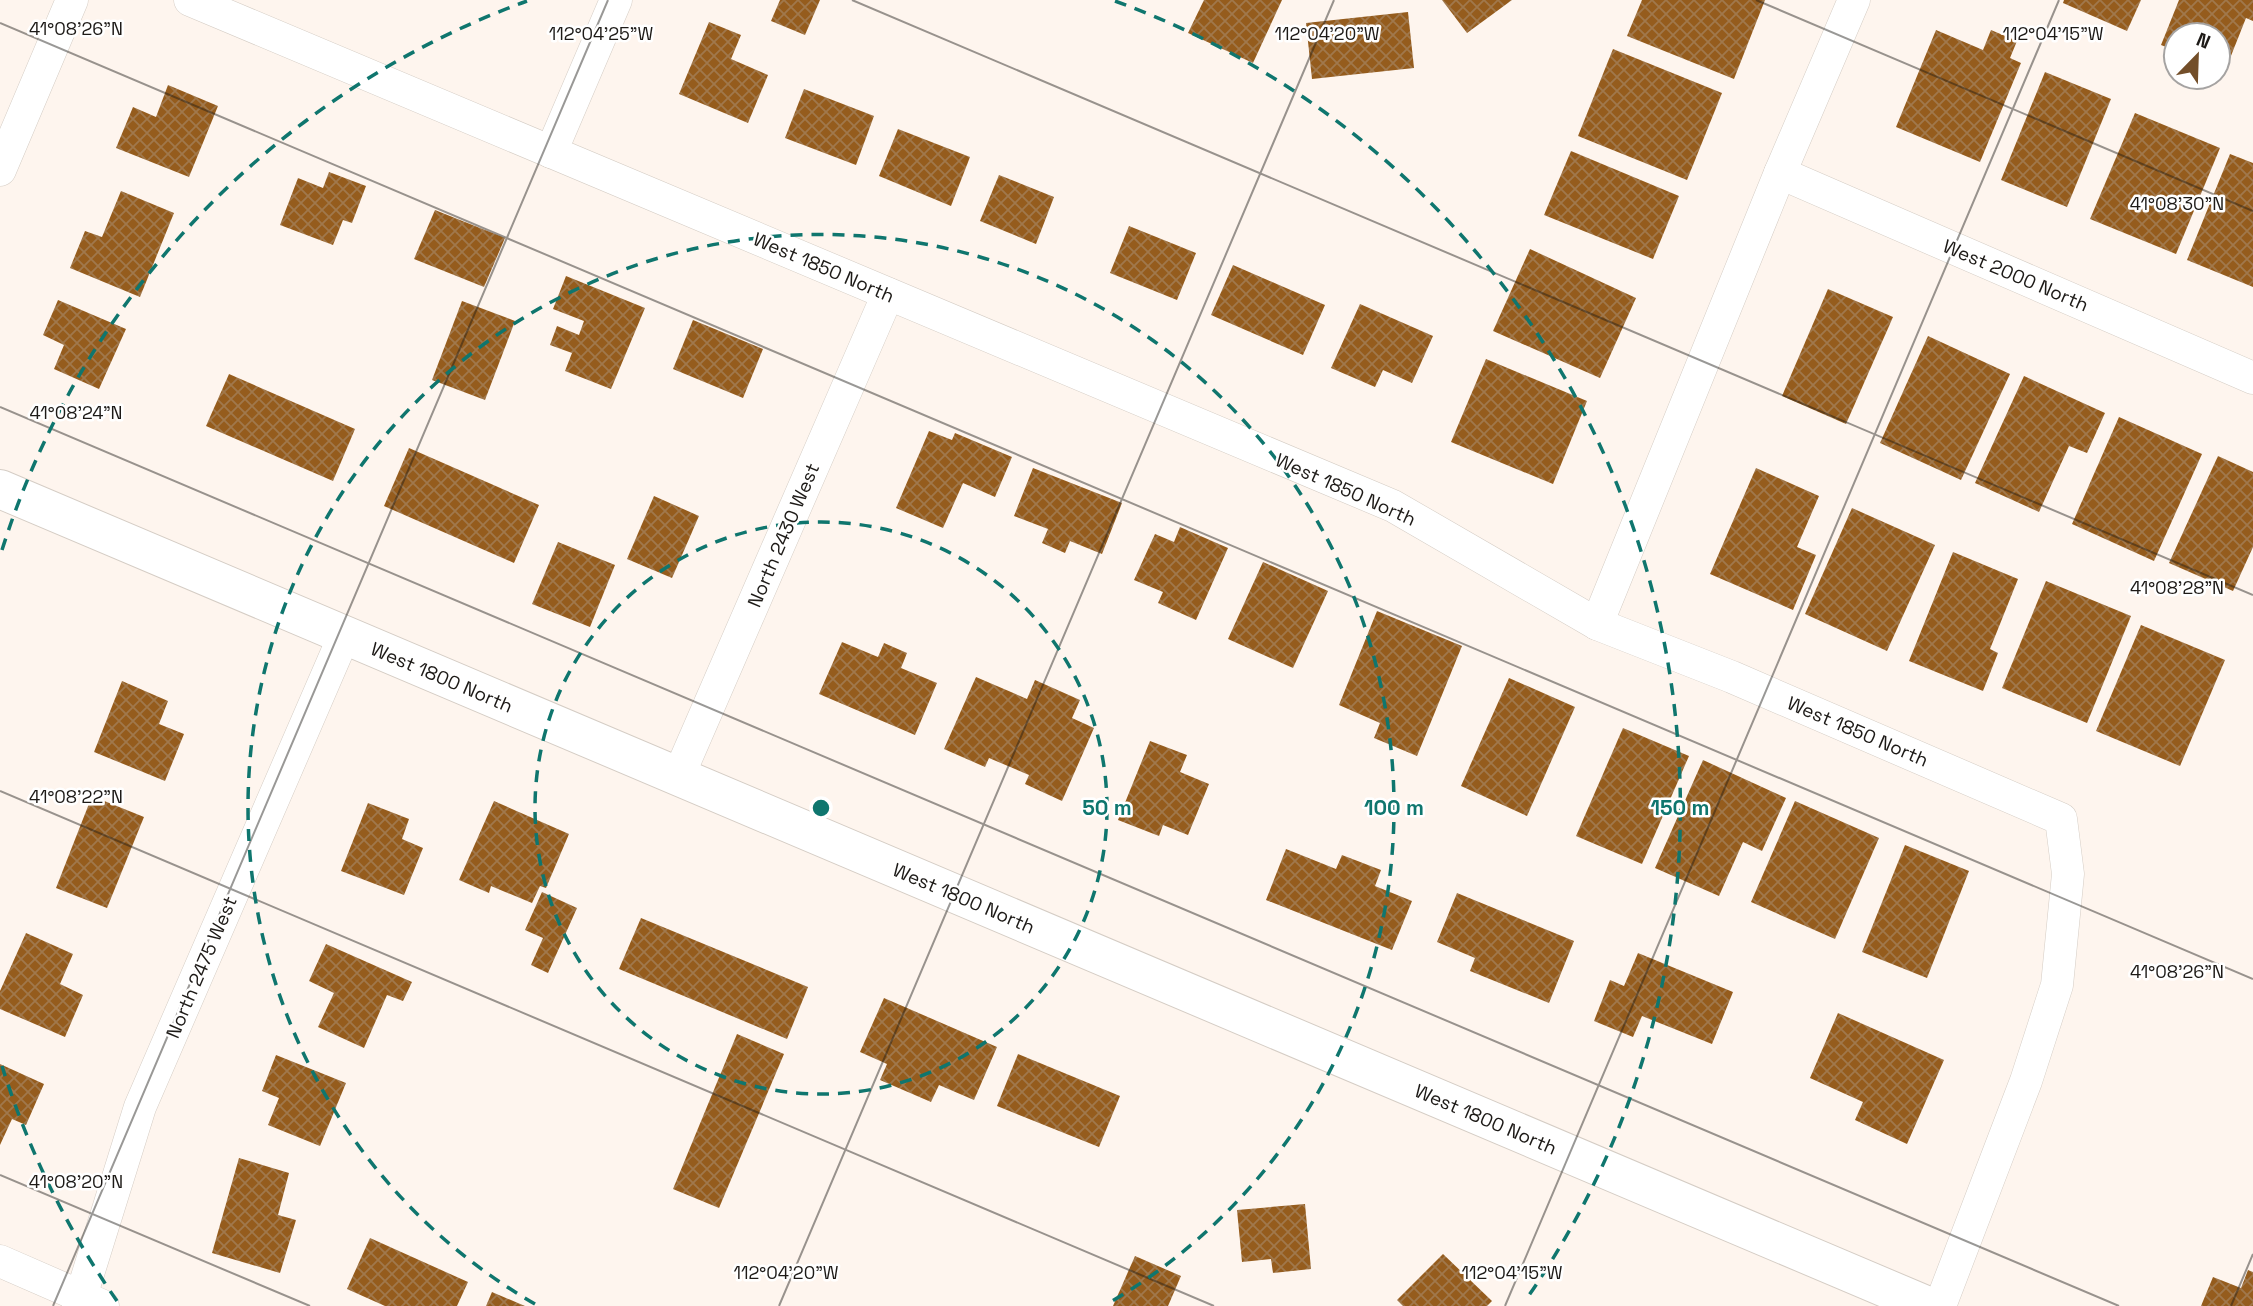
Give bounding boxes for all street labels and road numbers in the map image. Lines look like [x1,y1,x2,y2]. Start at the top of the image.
street label: West 1850 North [749,226,898,309]
street label: West 2000 North [1939,234,2092,317]
street label: West 1850 North [1272,447,1420,532]
street label: North 2430 West [742,459,825,611]
street label: West 1800 North [367,636,517,719]
street label: West 1850 North [1783,690,1932,773]
street label: West 1800 North [889,857,1039,940]
street label: North 2475 West [160,892,243,1042]
street label: West 1800 North [1411,1078,1561,1161]

